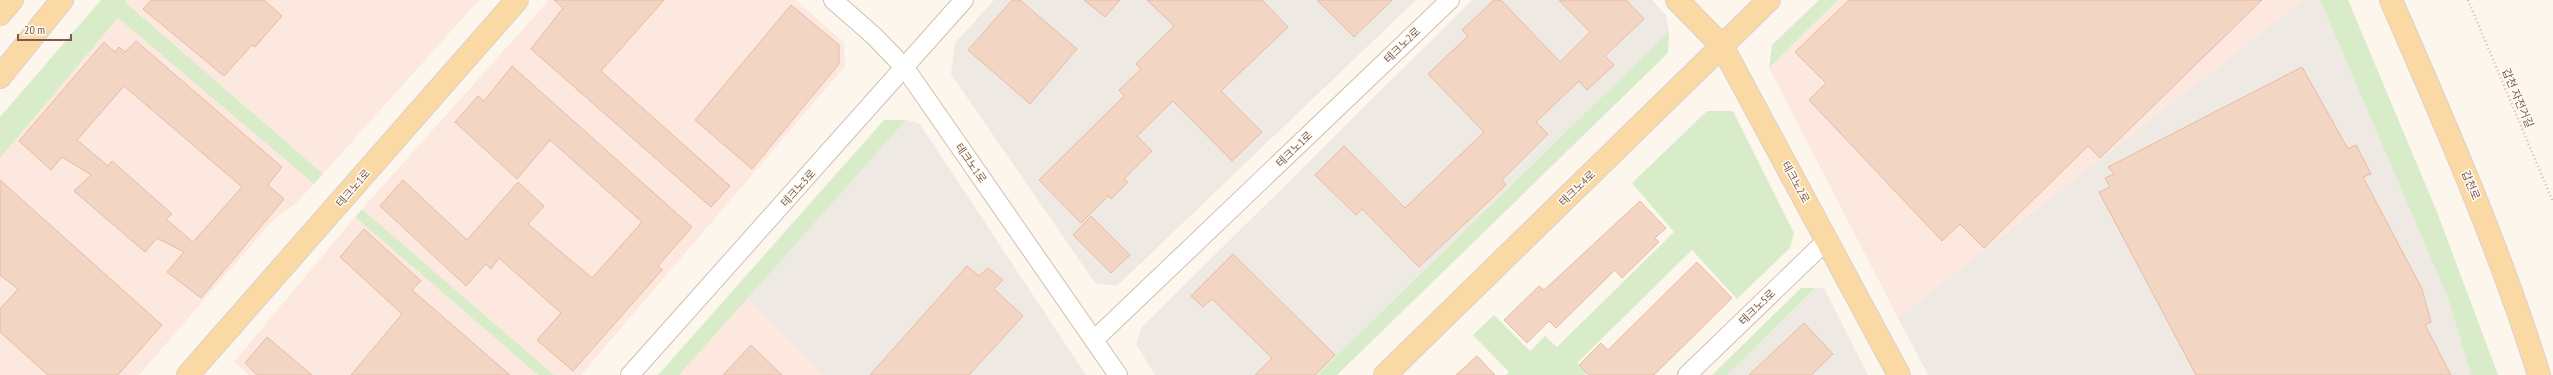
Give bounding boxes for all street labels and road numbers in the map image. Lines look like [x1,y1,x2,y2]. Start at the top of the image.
street label: 테크노2로 [1381,24,1423,66]
street label: 갑천 자전거길 [2499,66,2537,130]
street label: 테크노1로 [1273,128,1315,170]
street label: 테크노1로 [952,140,990,186]
street label: 테크노2로 [1779,159,1813,205]
street label: 테크노1로 [333,166,373,210]
street label: 테크노3로 [778,166,818,210]
street label: 테크노4로 [1556,167,1598,209]
street label: 갑천로 [2459,168,2483,202]
street label: 테크노5로 [1736,286,1778,328]

